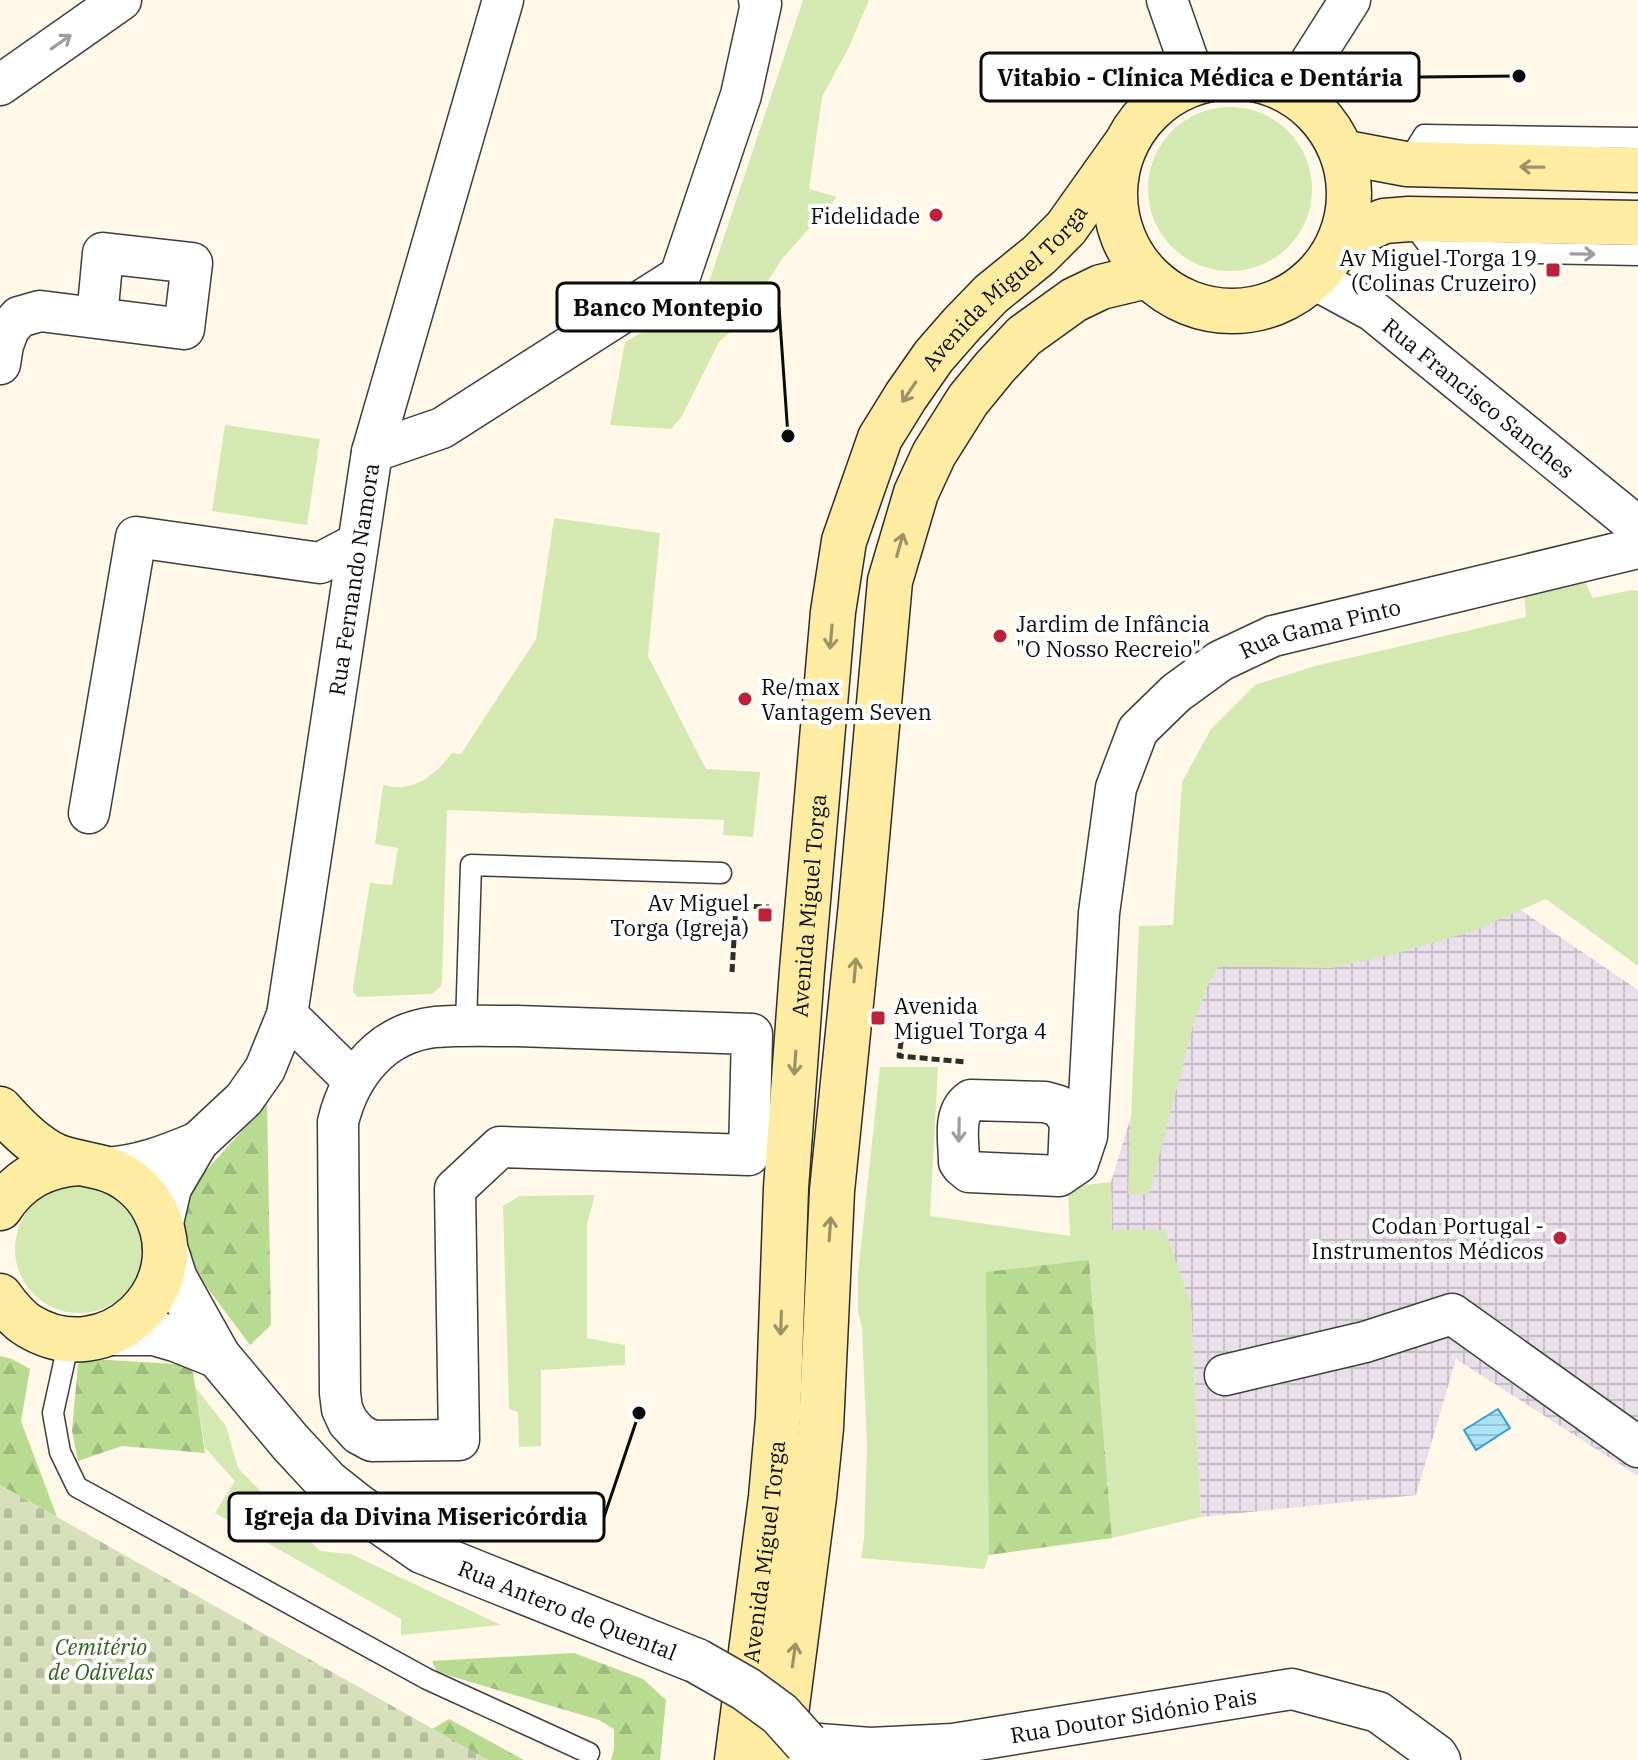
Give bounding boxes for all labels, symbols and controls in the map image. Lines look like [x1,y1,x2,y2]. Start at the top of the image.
one-way arrow [49,34,71,50]
callout: Vitabio - Clínica Médica e Dentária [981,53,1419,101]
text: Vitabio - Clínica Médica e Dentária [997,61,1403,93]
one-way arrow [1519,160,1546,175]
street label: Avenida Miguel Torga [914,198,1093,376]
place label: Fidelidade [811,201,920,230]
marker: Fidelidade [927,206,945,224]
place label: Av Miguel Torga 19 (Colinas Cruzeiro) [1339,243,1537,297]
one-way arrow [1569,246,1596,262]
marker: Av Miguel Torga 19 (Colinas Cruzeiro) [1544,261,1562,279]
callout: Banco Montepio [557,283,779,331]
text: Banco Montepio [573,291,763,323]
street label: Rua Francisco Sanches [1377,311,1581,484]
one-way arrow [901,380,917,403]
street label: Rua Fernando Namora [321,461,385,698]
one-way arrow [894,533,909,558]
street label: Rua Gama Pinto [1234,591,1403,664]
place label: Jardim de Infância "O Nosso Recreio" [1016,609,1210,663]
one-way arrow [823,623,838,650]
marker: Jardim de Infância "O Nosso Recreio" [991,627,1009,645]
place label: Re/max Vantagem Seven [761,672,932,726]
marker: Re/max Vantagem Seven [736,690,754,708]
street label: Avenida Miguel Torga [784,793,832,1018]
place label: Av Miguel Torga (Igreja) [610,888,749,942]
marker: Av Miguel Torga (Igreja) [756,906,774,924]
one-way arrow [848,957,863,984]
place label: Avenida Miguel Torga 4 [894,991,1047,1045]
marker: Avenida Miguel Torga 4 [869,1009,887,1027]
one-way arrow [787,1049,802,1076]
one-way arrow [951,1116,967,1143]
place label: Codan Portugal - Instrumentos Médicos [1312,1211,1544,1265]
one-way arrow [823,1216,838,1243]
marker: Codan Portugal - Instrumentos Médicos [1551,1229,1569,1247]
one-way arrow [774,1309,789,1336]
street label: Avenida Miguel Torga [735,1439,790,1665]
callout: Igreja da Divina Misericórdia [229,1493,604,1541]
text: Igreja da Divina Misericórdia [244,1500,588,1532]
street label: Rua Antero de Quental [454,1553,682,1666]
park label: Cemitério de Odivelas [48,1632,155,1686]
one-way arrow [787,1643,802,1668]
street label: Rua Doutor Sidónio Pais [1008,1680,1259,1749]

